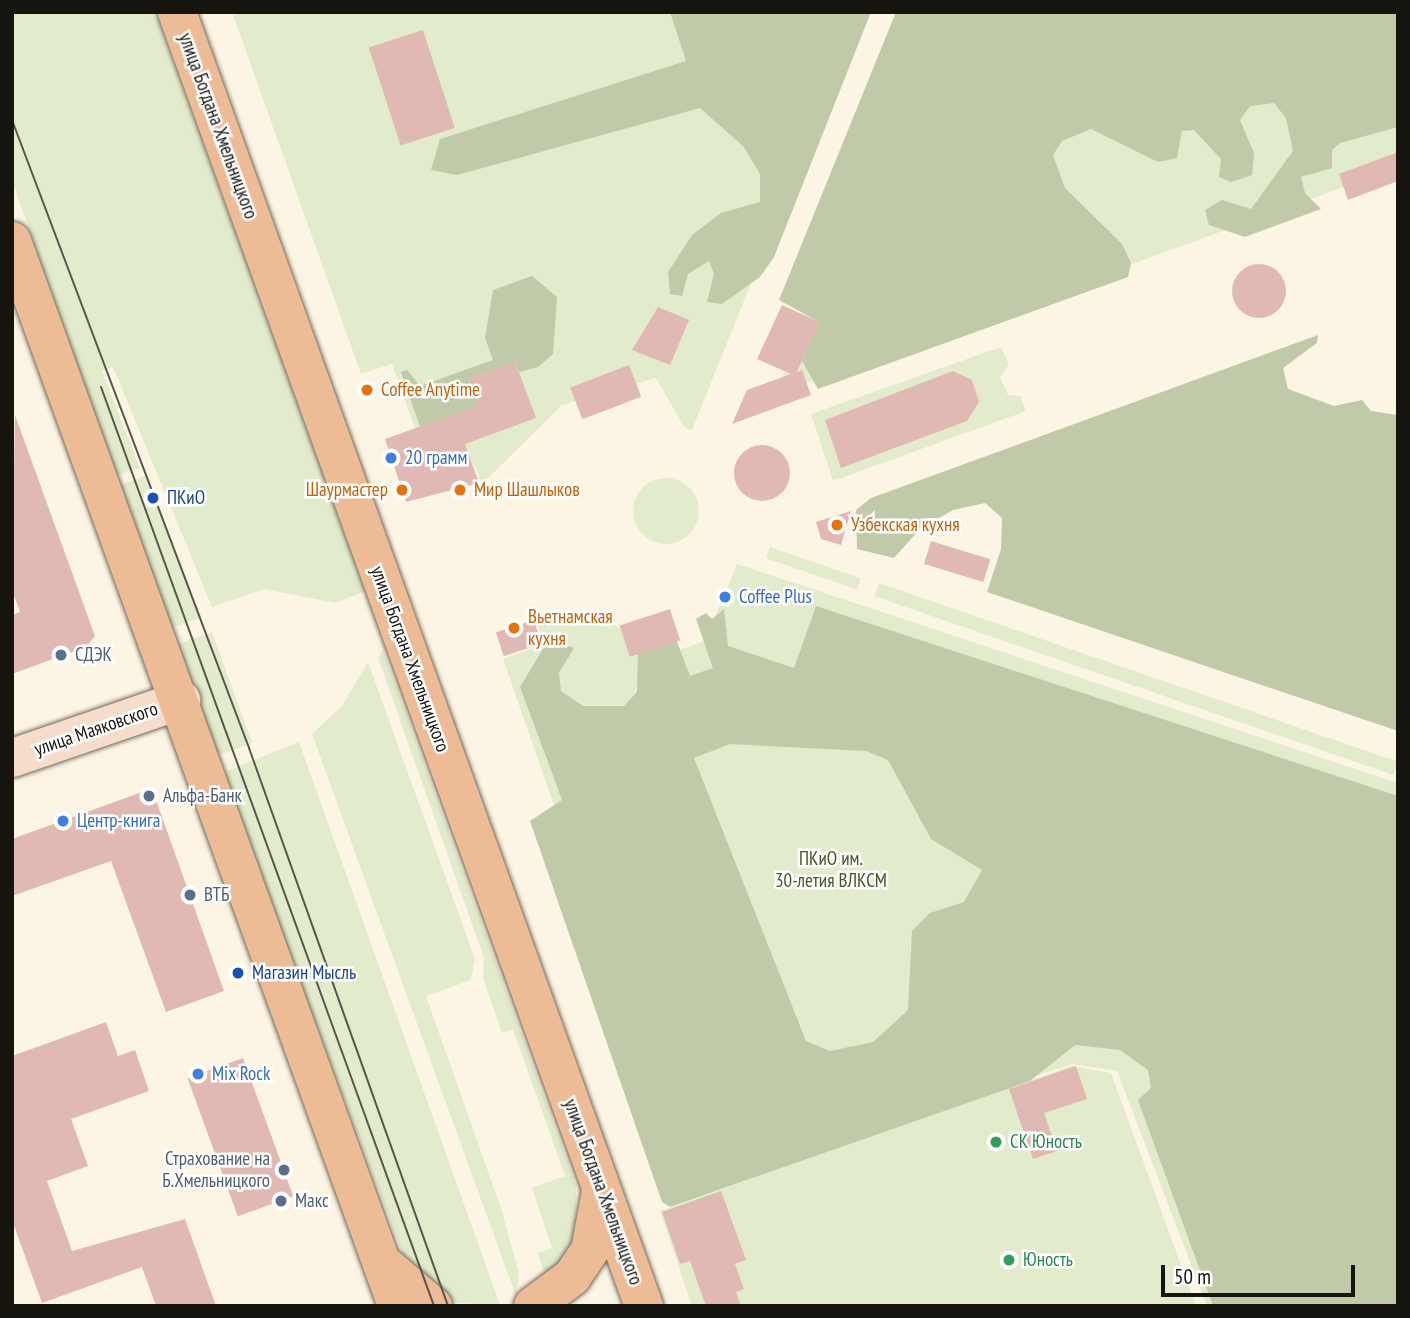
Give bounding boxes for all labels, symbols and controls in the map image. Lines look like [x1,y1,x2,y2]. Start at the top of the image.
street label: улица Богдана Хмельницкого [174,30,262,222]
place label: Coffee Anytime [381,379,480,401]
marker: Coffee Anytime [359,382,375,398]
place label: 20 грамм [405,447,467,469]
marker: 20 грамм [383,450,399,466]
place label: Шаурмастер [306,479,388,501]
place label: Мир Шашлыков [474,479,580,501]
marker: Шаурмастер [394,482,410,498]
marker: Мир Шашлыков [452,482,468,498]
place label: ПКиО [167,487,205,509]
marker: ПКиО [145,490,161,506]
place label: Узбекская кухня [851,514,960,536]
marker: Узбекская кухня [829,517,845,533]
street label: улица Богдана Хмельницкого [366,563,454,755]
place label: Coffee Plus [739,586,812,608]
marker: Coffee Plus [717,589,733,605]
place label: Вьетнамская кухня [528,606,613,650]
marker: Вьетнамская кухня [506,620,522,636]
place label: СДЭК [75,644,112,666]
marker: СДЭК [53,647,69,663]
street label: улица Маяковского [31,697,161,761]
place label: Альфа-Банк [163,785,242,807]
marker: Альфа-Банк [141,788,157,804]
place label: Центр-книга [77,810,160,832]
marker: Центр-книга [55,813,71,829]
park label: ПКиО им. 30-летия ВЛКСМ [775,848,887,892]
place label: ВТБ [204,884,230,906]
marker: ВТБ [182,887,198,903]
place label: Магазин Мысль [252,962,356,984]
marker: Магазин Мысль [230,965,246,981]
place label: Mix Rock [212,1063,271,1085]
marker: Mix Rock [190,1066,206,1082]
street label: улица Богдана Хмельницкого [559,1096,647,1288]
place label: СК Юность [1010,1131,1082,1153]
marker: СК Юность [988,1134,1004,1150]
place label: Страхование на Б.Хмельницкого [162,1148,270,1192]
marker: Страхование на Б.Хмельницкого [276,1162,292,1178]
place label: Макс [295,1190,329,1212]
marker: Макс [273,1193,289,1209]
place label: Юность [1023,1249,1073,1271]
marker: Юность [1001,1252,1017,1268]
scale bar [1165,1252,1359,1296]
text: 50 m [1174,1263,1211,1290]

